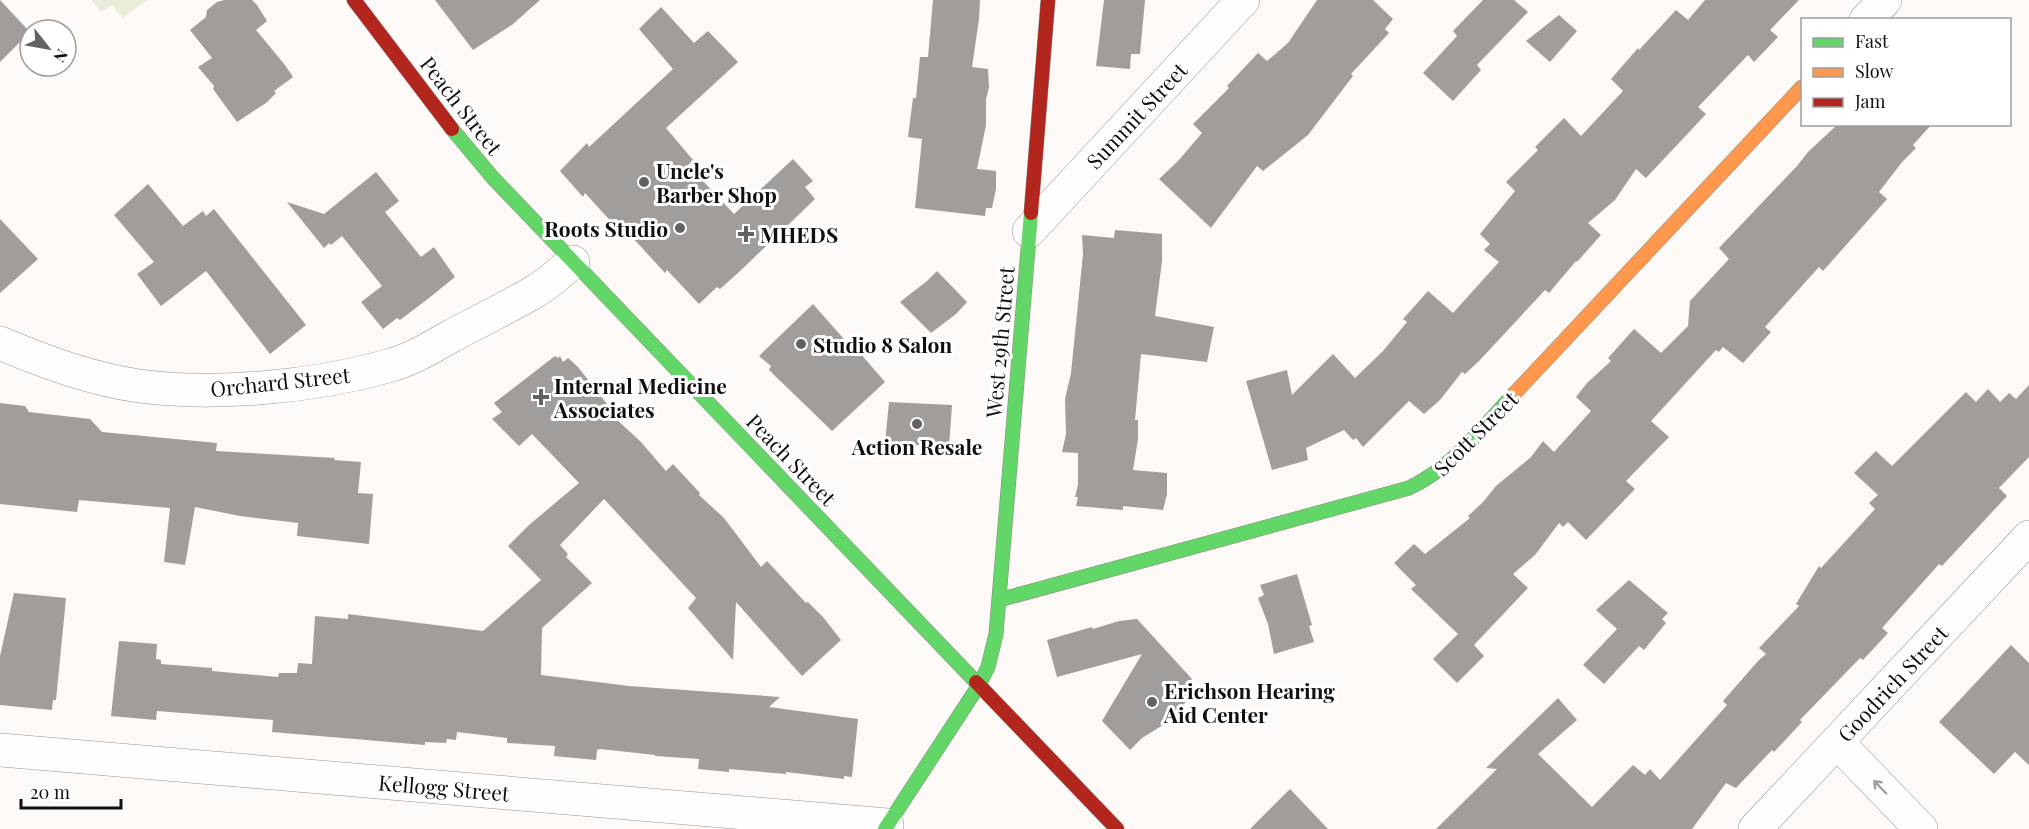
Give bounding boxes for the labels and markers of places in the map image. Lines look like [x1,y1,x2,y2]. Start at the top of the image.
place label: Uncle's Barber Shop [656,156,777,208]
marker: Uncle's Barber Shop [637,175,651,189]
place label: Roots Studio [544,214,668,242]
place label: MHEDS [760,220,838,248]
marker: Roots Studio [673,221,687,235]
marker: MHEDS [737,225,755,243]
place label: Studio 8 Salon [813,330,952,358]
marker: Studio 8 Salon [794,337,808,351]
place label: Internal Medicine Associates [553,371,727,423]
marker: Internal Medicine Associates [532,388,550,406]
marker: Action Resale [910,417,924,431]
place label: Action Resale [851,432,982,460]
place label: Erichson Hearing Aid Center [1163,676,1335,728]
marker: Erichson Hearing Aid Center [1145,695,1159,709]

